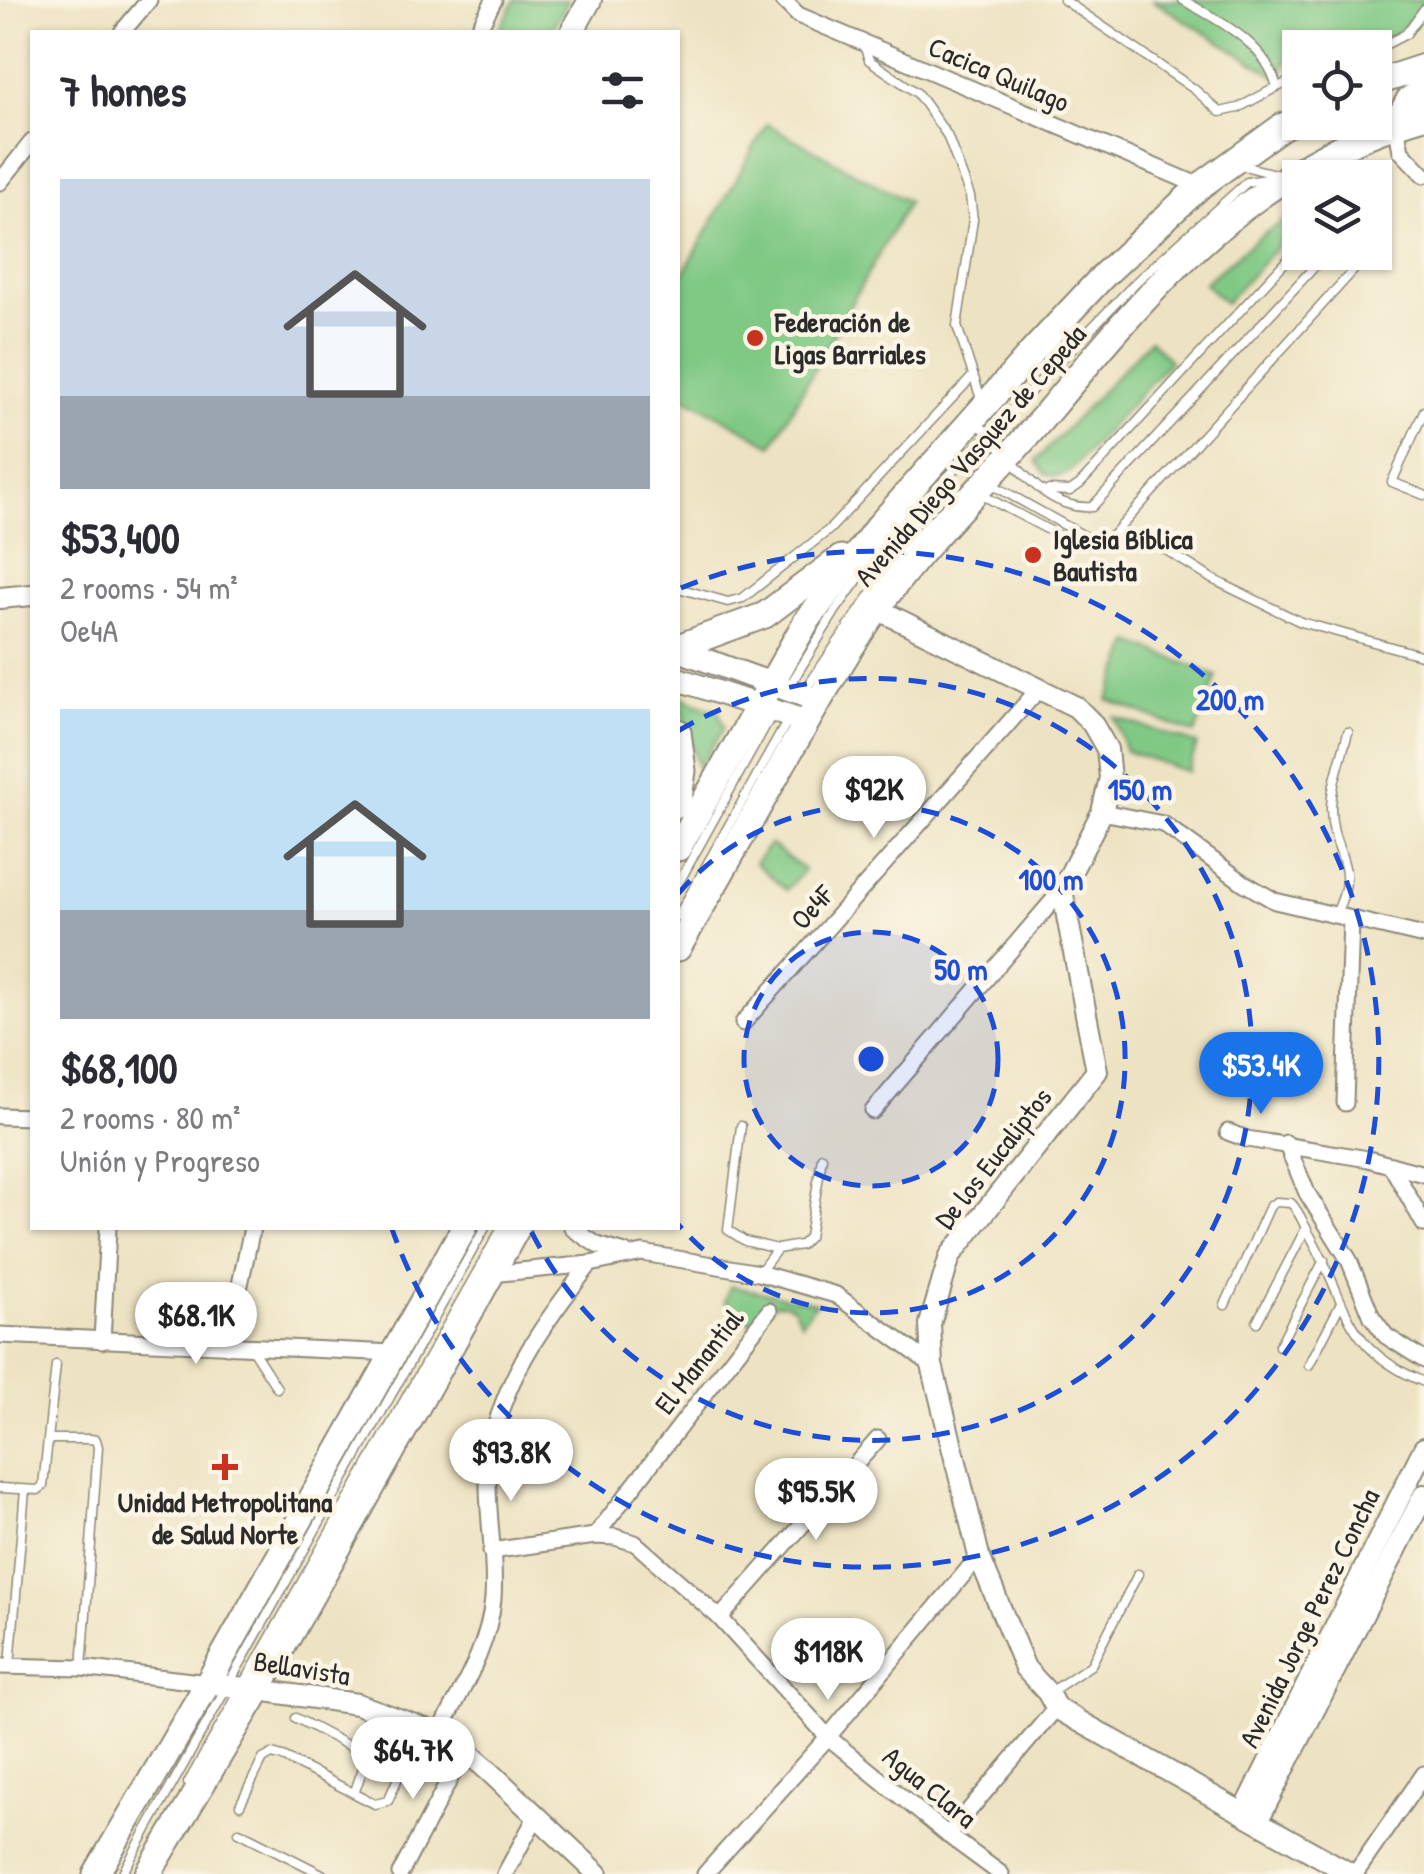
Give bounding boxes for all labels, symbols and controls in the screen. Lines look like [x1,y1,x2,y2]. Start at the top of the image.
street label: Cacica Quilago [923,27,1075,121]
map controls [1282,30,1392,270]
button: locate [1282,30,1392,140]
text: 7 homes [60,62,186,119]
icon: filters [595,63,650,118]
button: layers [1282,160,1392,270]
icon: home [265,244,445,424]
place label: Federación de Ligas Barriales [774,303,926,374]
street label: Avenida Diego Vasquez de Cepeda [846,316,1094,594]
marker: Federación de Ligas Barriales [744,327,766,349]
text: $53,400 [60,509,180,566]
place label: Iglesia Bíblica Bautista [1053,520,1193,590]
marker: Iglesia Bíblica Bautista [1022,544,1044,566]
text: 2 rooms · 54 m² [60,566,238,609]
text: Oe4A [60,609,118,652]
text: 200 m [1196,679,1264,719]
pin: $92K [815,756,933,841]
text: $92K [844,767,904,810]
text: 150 m [1108,769,1172,809]
icon: home [265,774,445,954]
text: 100 m [1018,859,1084,899]
street label: Oe4F [782,875,843,937]
text: 50 m [934,949,988,989]
pin: $53.4K [1180,1032,1342,1117]
text: $68,100 [60,1039,178,1096]
centre of rings [853,1041,889,1077]
text: $53.4K [1221,1043,1301,1086]
street label: De los Eucaliptos [926,1079,1060,1237]
text: 2 rooms · 80 m² [60,1096,240,1139]
text: Unión y Progreso [60,1139,260,1182]
pin: $68.1K [115,1282,277,1367]
text: $68.1K [157,1293,235,1336]
street label: El Manantial [646,1300,753,1422]
pin: $93.8K [430,1419,592,1504]
text: $93.8K [471,1430,551,1473]
marker: Unidad Metropolitana de Salud Norte [212,1454,238,1480]
pin: $95.5K [735,1458,897,1543]
text: $95.5K [777,1469,855,1512]
street label: Avenida Jorge Perez Concha [1230,1482,1388,1754]
place label: Unidad Metropolitana de Salud Norte [118,1483,332,1553]
pin: $118K [758,1618,898,1703]
text: $118K [793,1629,863,1672]
street label: Bellavista [251,1642,353,1694]
pin: $64.7K [332,1717,494,1802]
text: $64.7K [373,1728,453,1771]
street label: Agua Clara [875,1738,985,1836]

